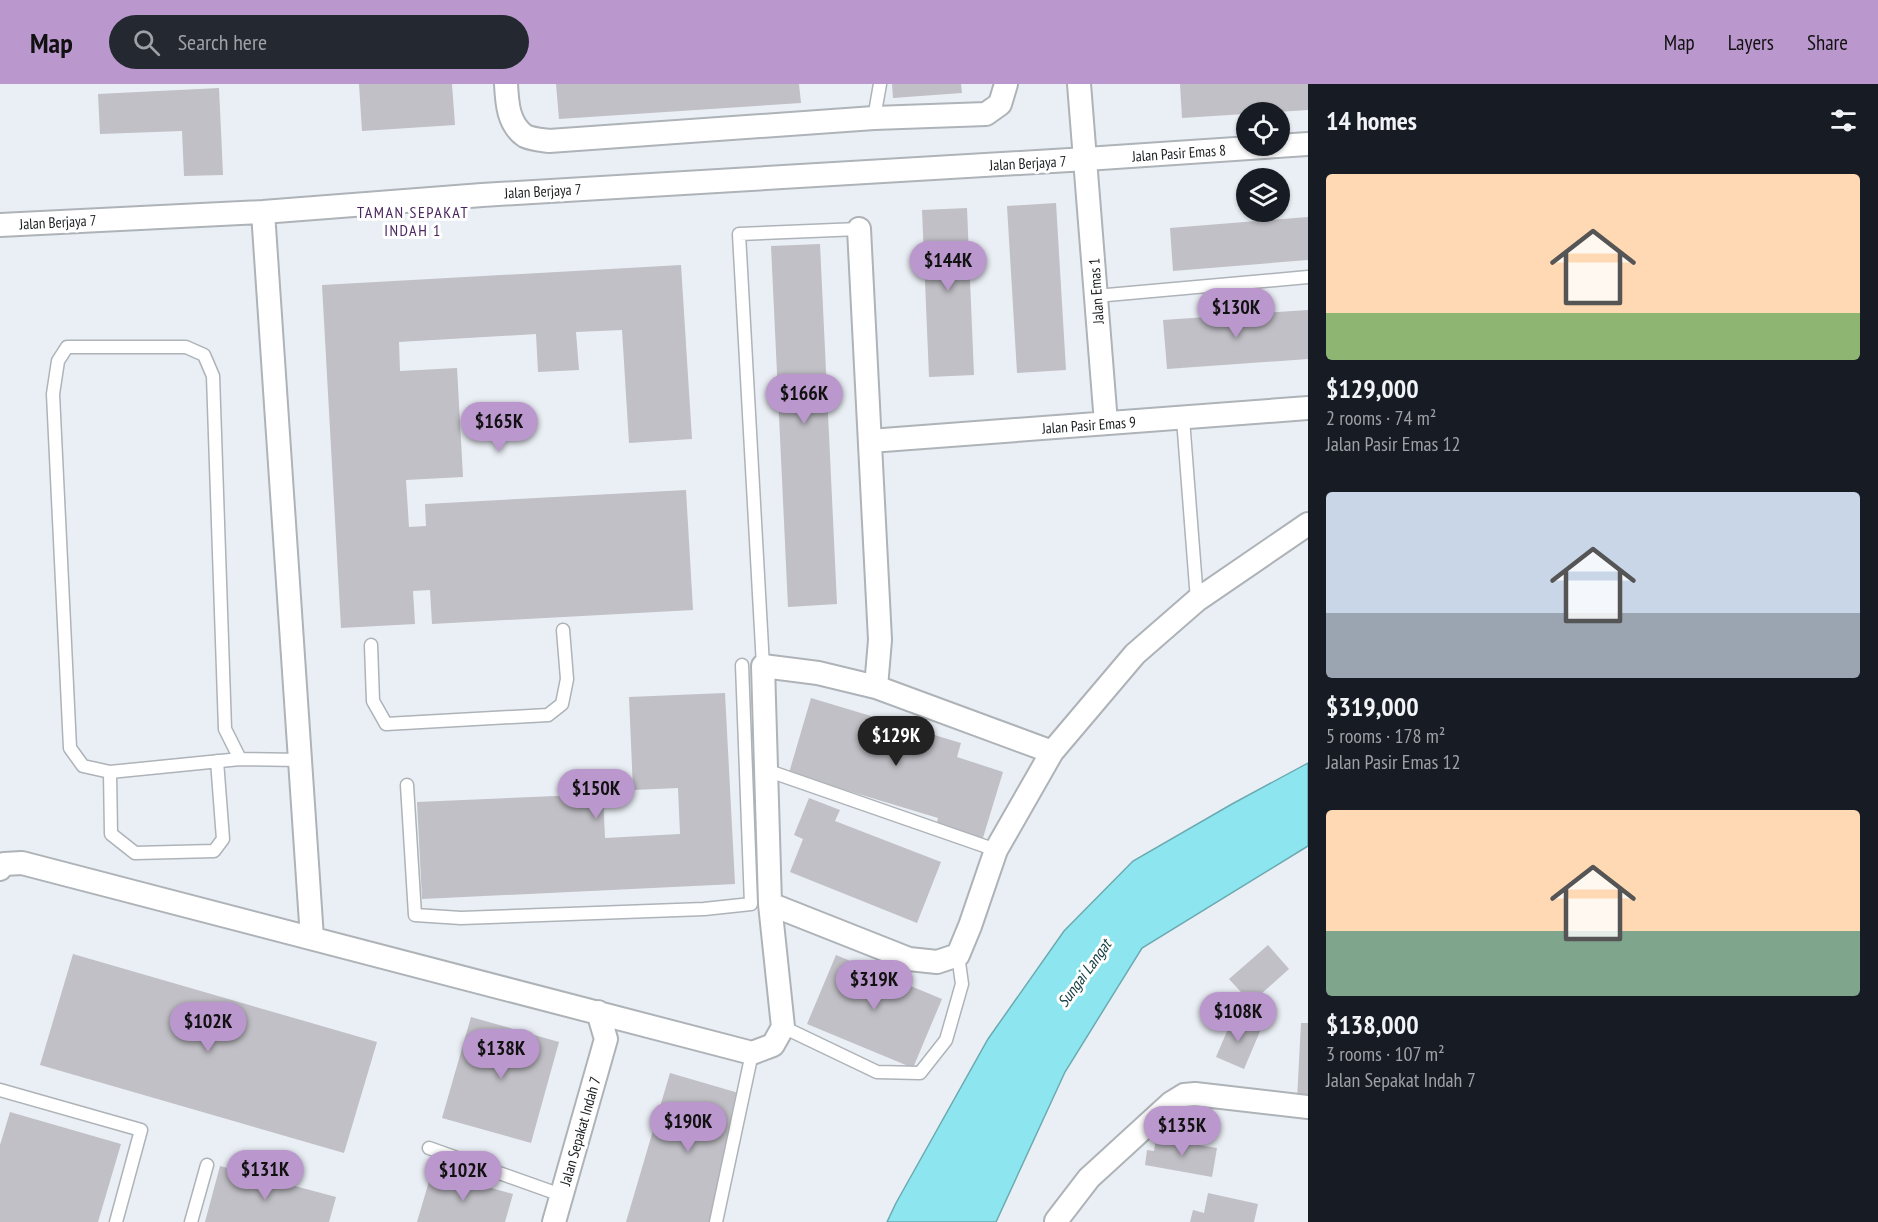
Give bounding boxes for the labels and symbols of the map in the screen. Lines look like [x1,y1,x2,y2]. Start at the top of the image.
street label: Jalan Pasir Emas 8 [1130,140,1227,166]
street label: Jalan Berjaya 7 [988,151,1067,175]
street label: Jalan Berjaya 7 [503,179,582,203]
district label: TAMAN SEPAKAT INDAH 1 [357,202,469,240]
street label: Jalan Berjaya 7 [18,210,97,234]
pin: $144K [906,241,990,292]
street label: Jalan Emas 1 [1084,257,1108,326]
pin: $130K [1194,288,1278,339]
pin: $166K [762,374,846,425]
pin: $165K [457,402,541,453]
street label: Jalan Pasir Emas 9 [1040,412,1137,438]
pin: $129K [854,716,938,767]
pin: $150K [554,769,638,820]
water label: Sungai Langat [1053,934,1116,1011]
pin: $319K [832,960,916,1011]
pin: $108K [1196,992,1280,1043]
pin: $102K [166,1002,250,1053]
pin: $138K [459,1029,543,1080]
street label: Jalan Sepakat Indah 7 [555,1074,605,1189]
pin: $190K [646,1102,730,1153]
pin: $135K [1140,1106,1224,1157]
pin: $131K [223,1150,307,1201]
pin: $102K [421,1151,505,1202]

